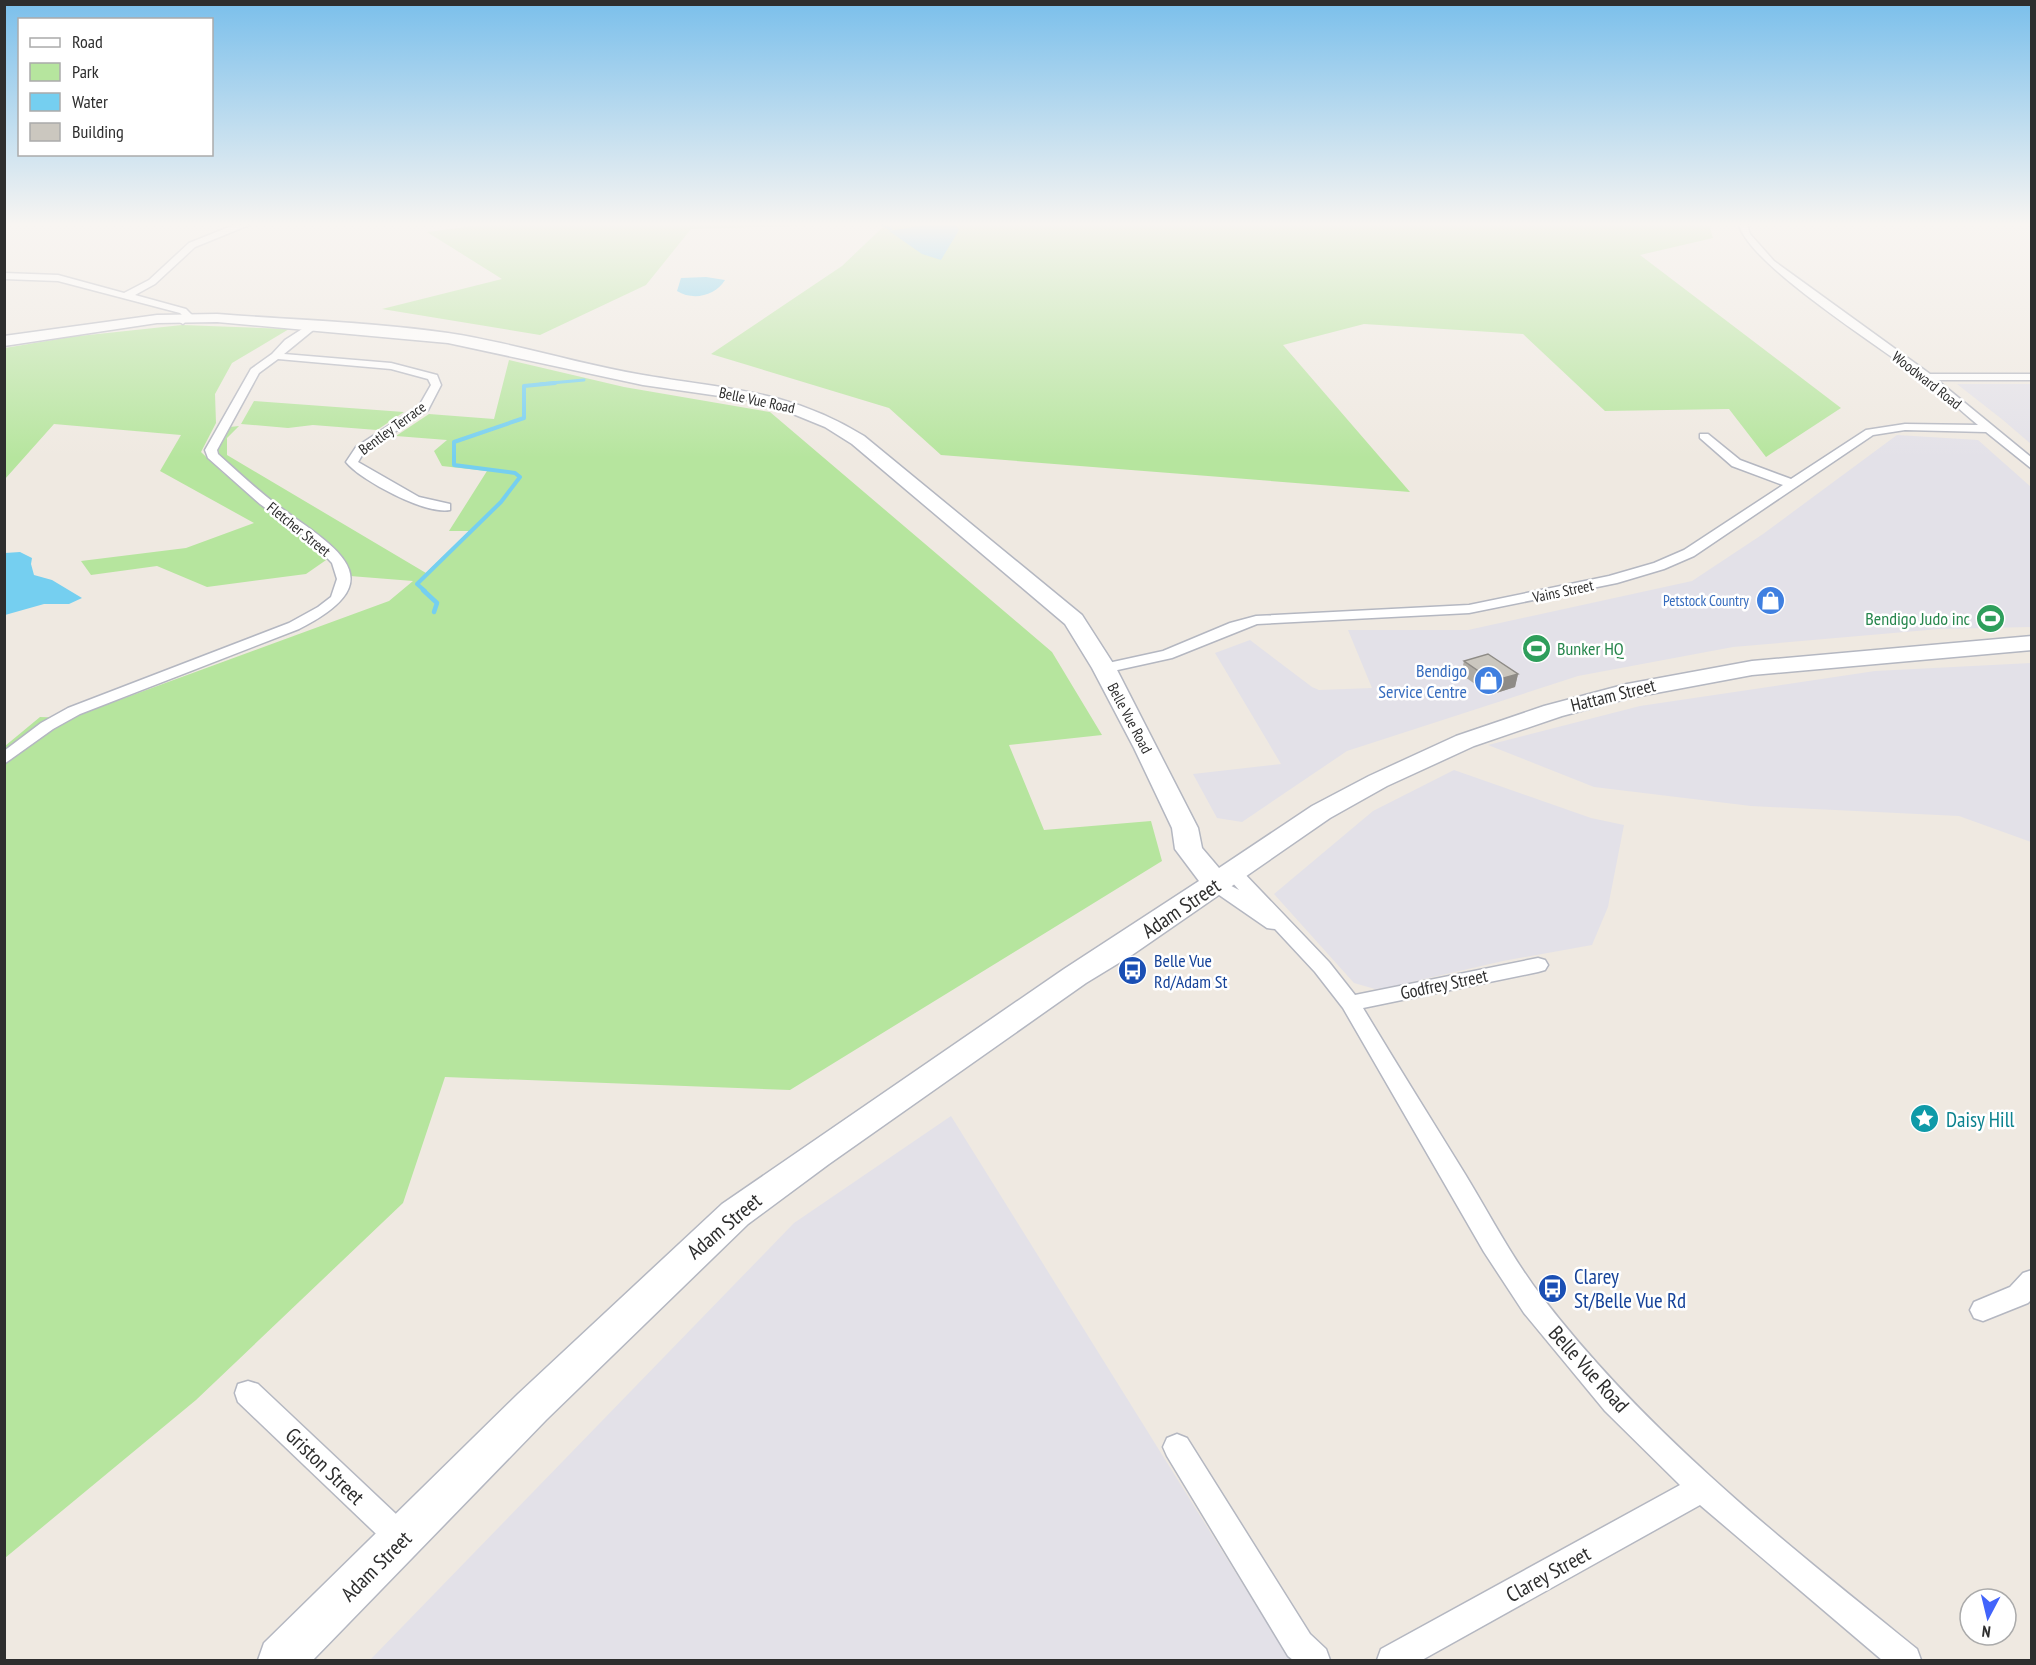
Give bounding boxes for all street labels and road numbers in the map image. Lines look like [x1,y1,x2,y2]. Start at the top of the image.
street label: Woodward Road [1888,347,1966,413]
street label: Belle Vue Road [717,383,797,417]
street label: Bentley Terrace [355,397,429,459]
street label: Fletcher Street [263,498,335,560]
street label: Vains Street [1530,575,1595,607]
street label: Hattam Street [1568,673,1658,717]
street label: Belle Vue Road [1104,680,1156,756]
street label: Adam Street [1137,872,1226,944]
street label: Godfrey Street [1398,964,1490,1004]
street label: Adam Street [681,1187,767,1265]
street label: Belle Vue Road [1543,1320,1635,1418]
street label: Griston Street [280,1422,370,1510]
street label: Adam Street [335,1525,417,1607]
street label: Clarey Street [1501,1540,1595,1608]

